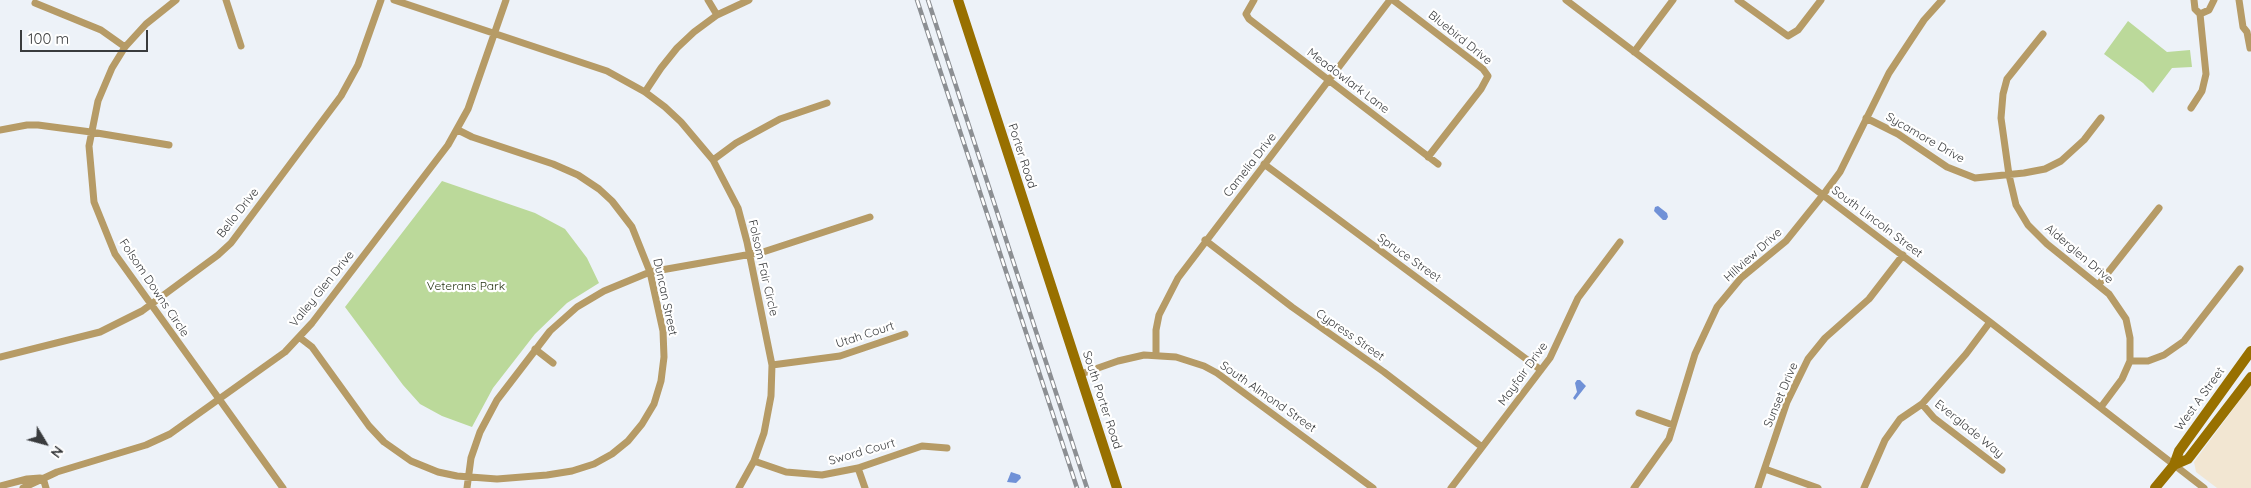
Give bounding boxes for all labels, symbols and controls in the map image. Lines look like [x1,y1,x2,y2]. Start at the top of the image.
street label: Bluebird Drive [1425,8,1495,68]
scale bar [22,20,150,52]
text: 100 m [28,29,69,48]
street label: Meadowlark Lane [1304,45,1392,117]
street label: Sycamore Drive [1883,110,1967,166]
street label: Porter Road [1005,122,1039,190]
street label: Camelia Drive [1220,130,1280,200]
street label: South Lincoln Street [1829,183,1925,261]
street label: Bello Drive [214,185,262,241]
street label: Folsom Fair Circle [745,218,781,318]
street label: Alderglen Drive [2042,221,2116,287]
street label: Hillview Drive [1721,225,1785,285]
street label: Spruce Street [1374,231,1444,285]
street label: Folsom Downs Circle [116,236,192,340]
street label: Valley Glen Drive [287,248,357,330]
street label: Duncan Street [650,257,680,337]
park label: Veterans Park [427,279,505,293]
street label: Cypress Street [1313,306,1387,364]
street label: Utah Court [834,319,896,351]
street label: Mayfair Drive [1495,339,1551,409]
street label: South Porter Road [1079,349,1125,451]
street label: South Almond Street [1217,358,1319,436]
street label: Sunset Drive [1761,360,1801,430]
street label: West A Street [2172,364,2228,434]
street label: Everglade Way [1932,397,2006,461]
north arrow [20,418,70,468]
street label: Sword Court [827,436,897,468]
text: N [47,442,67,462]

